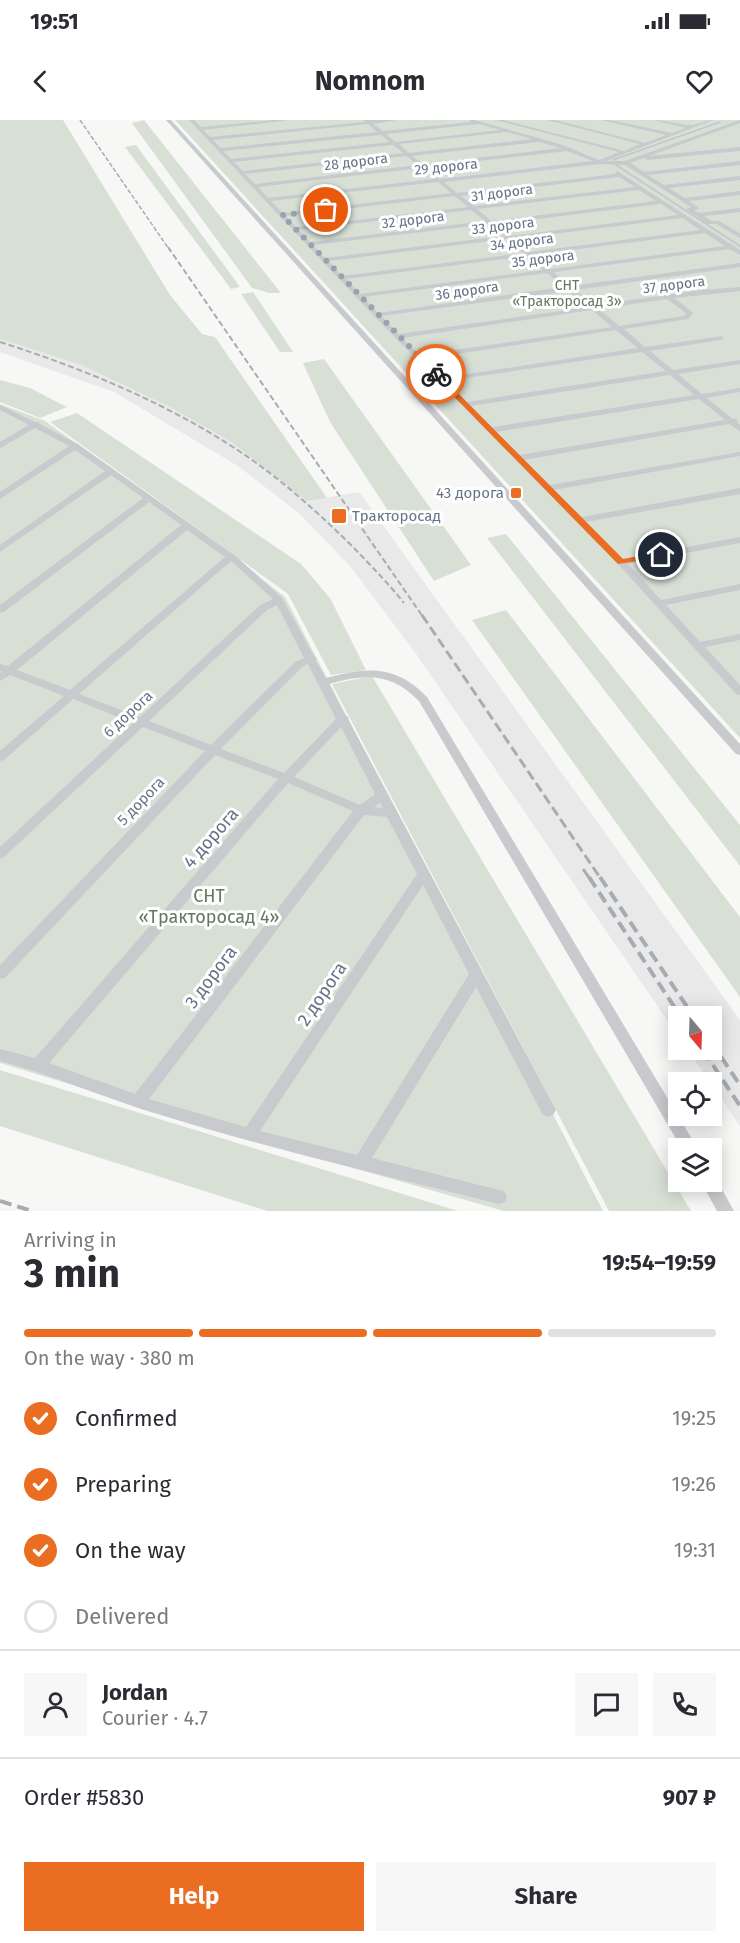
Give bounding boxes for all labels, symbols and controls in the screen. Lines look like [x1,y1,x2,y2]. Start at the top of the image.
text: 19:51 [30,8,79,35]
icon: back [24,65,57,98]
text: Nomnom [315,65,425,97]
icon: heart [683,65,716,98]
street label: 28 дорога [323,150,389,174]
street label: 29 дорога [414,155,478,179]
street label: 31 дорога [470,181,534,205]
pin [300,184,351,235]
icon: bag [309,193,342,226]
street label: 32 дорога [381,208,445,232]
street label: 33 дорога [471,214,535,238]
street label: 34 дорога [489,230,555,254]
street label: 35 дорога [511,247,575,271]
street label: 37 дорога [642,273,706,297]
park label: СНТ «Тракторосад 3» [512,277,622,310]
street label: 36 дорога [434,278,500,304]
courier [406,344,466,404]
icon: bike [420,358,453,391]
place label: 43 дорога [436,484,504,502]
marker: 43 дорога [509,486,523,500]
marker: Тракторосад [330,507,348,525]
place label: Тракторосад [352,507,441,525]
pin [635,529,686,580]
icon: home [644,538,677,571]
street label: 6 дорога [100,687,156,741]
street label: 5 дорога [114,773,168,829]
street label: 4 дорога [179,803,243,873]
park label: СНТ «Тракторосад 4» [139,885,279,928]
street label: 3 дорога [180,942,242,1012]
street label: 2 дорога [293,958,351,1030]
north arrow [668,1006,722,1060]
map controls [668,1006,722,1192]
button: locate [668,1072,722,1126]
button: layers [668,1138,722,1192]
text: Arriving in [24,1228,117,1252]
text: 19:54–19:59 [602,1249,716,1276]
text: 3 min [24,1251,120,1297]
text: On the way · 380 m [24,1346,195,1370]
icon: check [24,1402,57,1435]
text: Confirmed [75,1405,178,1432]
text: 19:25 [672,1406,716,1430]
icon: check [24,1468,57,1501]
text: Preparing [75,1471,171,1498]
text: 19:26 [671,1472,716,1496]
icon: check [24,1534,57,1567]
text: On the way [75,1537,186,1564]
text: 19:31 [674,1538,716,1562]
text: Delivered [75,1603,170,1630]
button: person [24,1673,87,1736]
button: chat [575,1673,638,1736]
button: phone [653,1673,716,1736]
text: Jordan [102,1679,168,1706]
text: Courier · 4.7 [102,1706,208,1730]
text: Order #5830 [24,1784,144,1811]
text: 907 ₽ [663,1784,716,1811]
button: Help [24,1862,364,1931]
button: Share [376,1862,716,1931]

